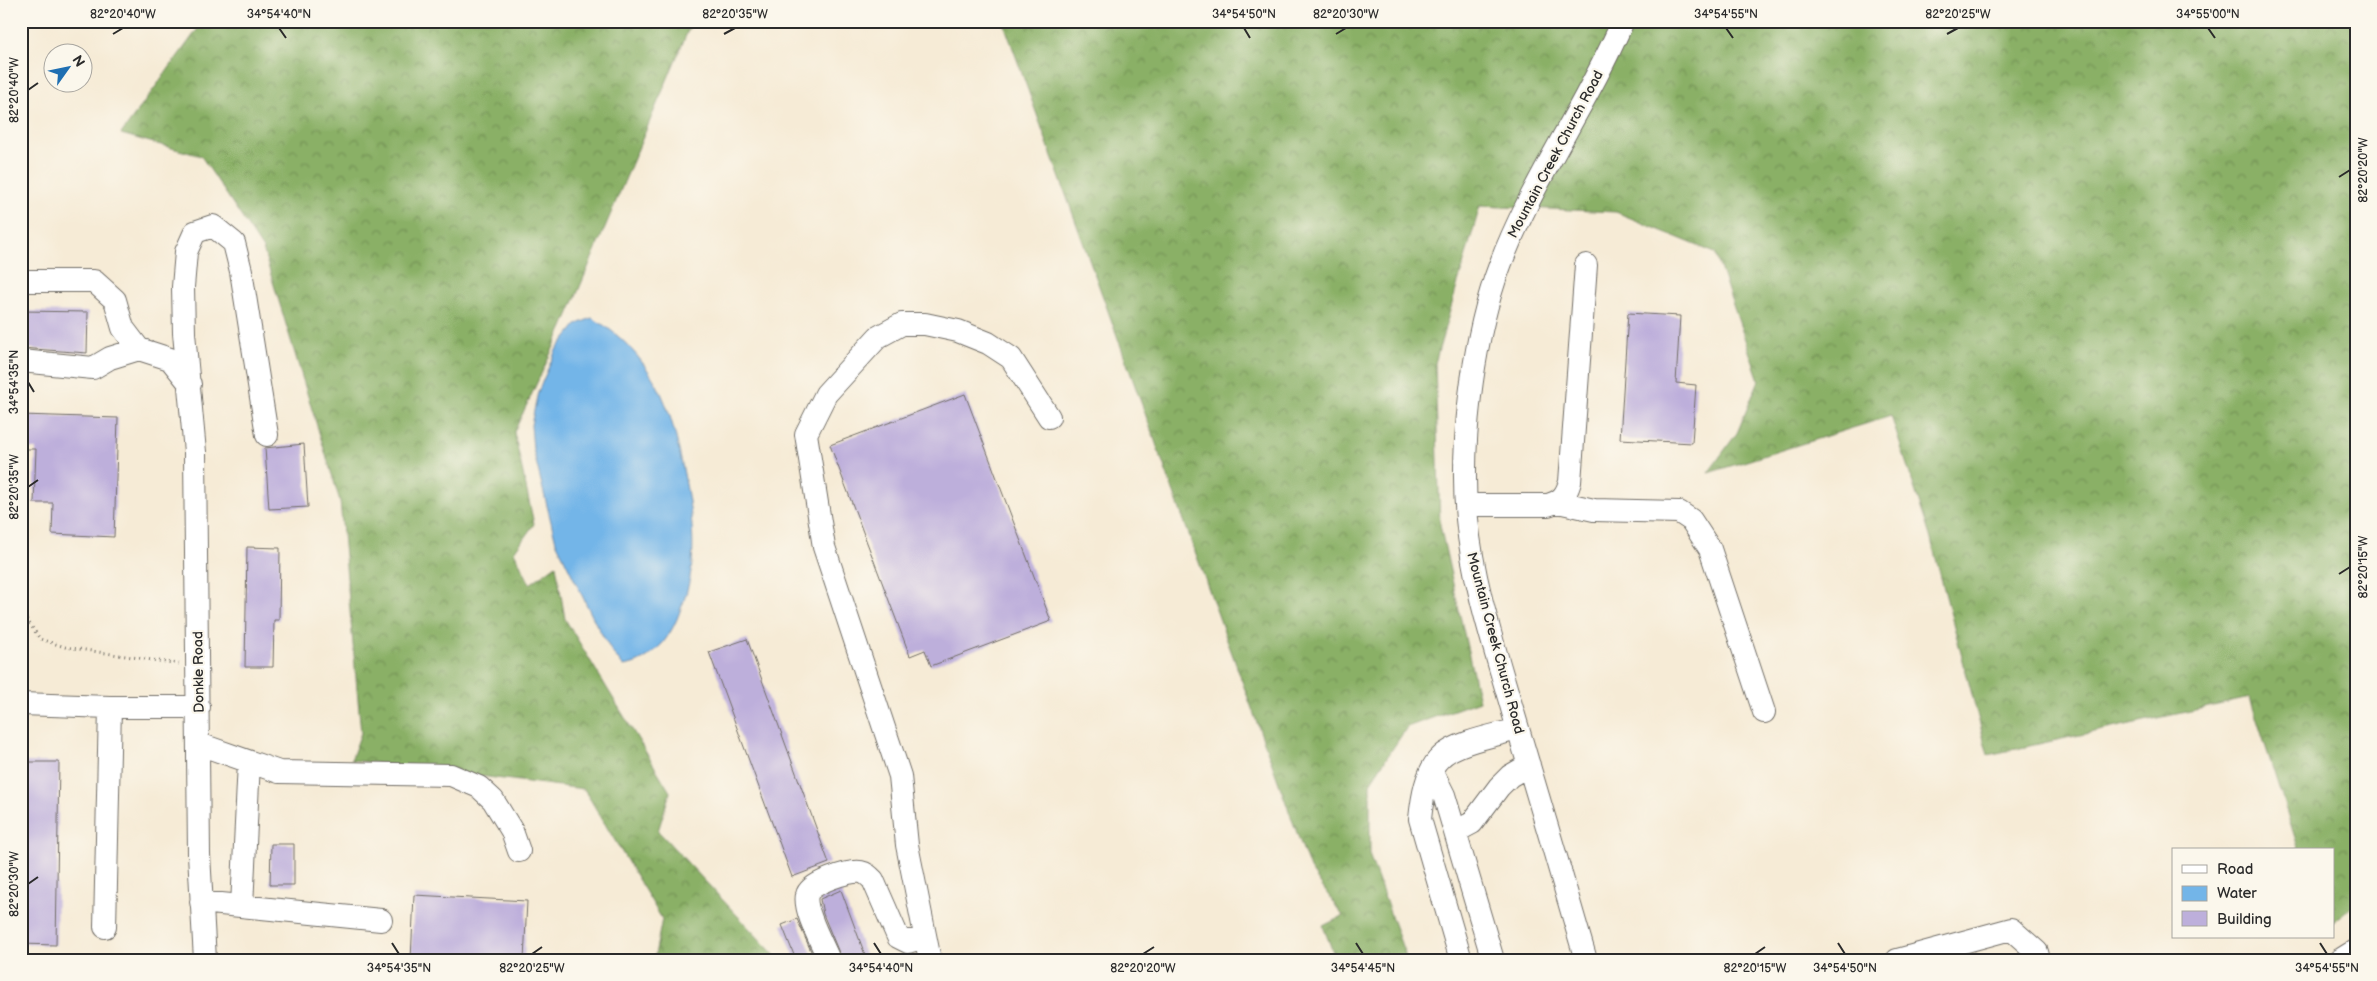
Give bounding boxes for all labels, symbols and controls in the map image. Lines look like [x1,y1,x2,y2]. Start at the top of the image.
text: 82°20'40"W [90,7,156,22]
text: 34°54'40"N [247,7,311,22]
text: 82°20'35"W [702,7,768,22]
text: 34°54'50"N [1212,7,1276,22]
text: 82°20'30"W [1313,7,1379,22]
text: 34°54'55"N [1694,7,1758,22]
text: 82°20'25"W [1925,7,1991,22]
text: 34°55'00"N [2176,7,2240,22]
north arrow [42,42,92,92]
text: N [68,52,88,70]
text: 82°20'40"W [7,57,22,123]
street label: Mountain Creek Church Road [1504,68,1607,241]
text: 82°20'20"W [2356,137,2371,203]
text: 34°54'35"N [7,350,22,414]
text: 82°20'35"W [7,454,22,520]
text: 82°20'15"W [2356,535,2371,598]
street label: Mountain Creek Church Road [1463,550,1528,736]
street label: Donkle Road [189,631,208,713]
legend [2172,848,2334,938]
text: 82°20'30"W [7,851,22,917]
text: Road [2217,860,2253,879]
text: Water [2217,884,2257,903]
text: Building [2217,910,2272,929]
text: 34°54'35"N [367,961,431,976]
text: 82°20'25"W [499,961,565,976]
text: 34°54'40"N [849,961,913,976]
text: 82°20'20"W [1110,961,1176,976]
text: 34°54'45"N [1331,961,1395,976]
text: 82°20'15"W [1724,961,1787,976]
text: 34°54'50"N [1813,961,1877,976]
text: 34°54'55"N [2295,961,2359,976]

